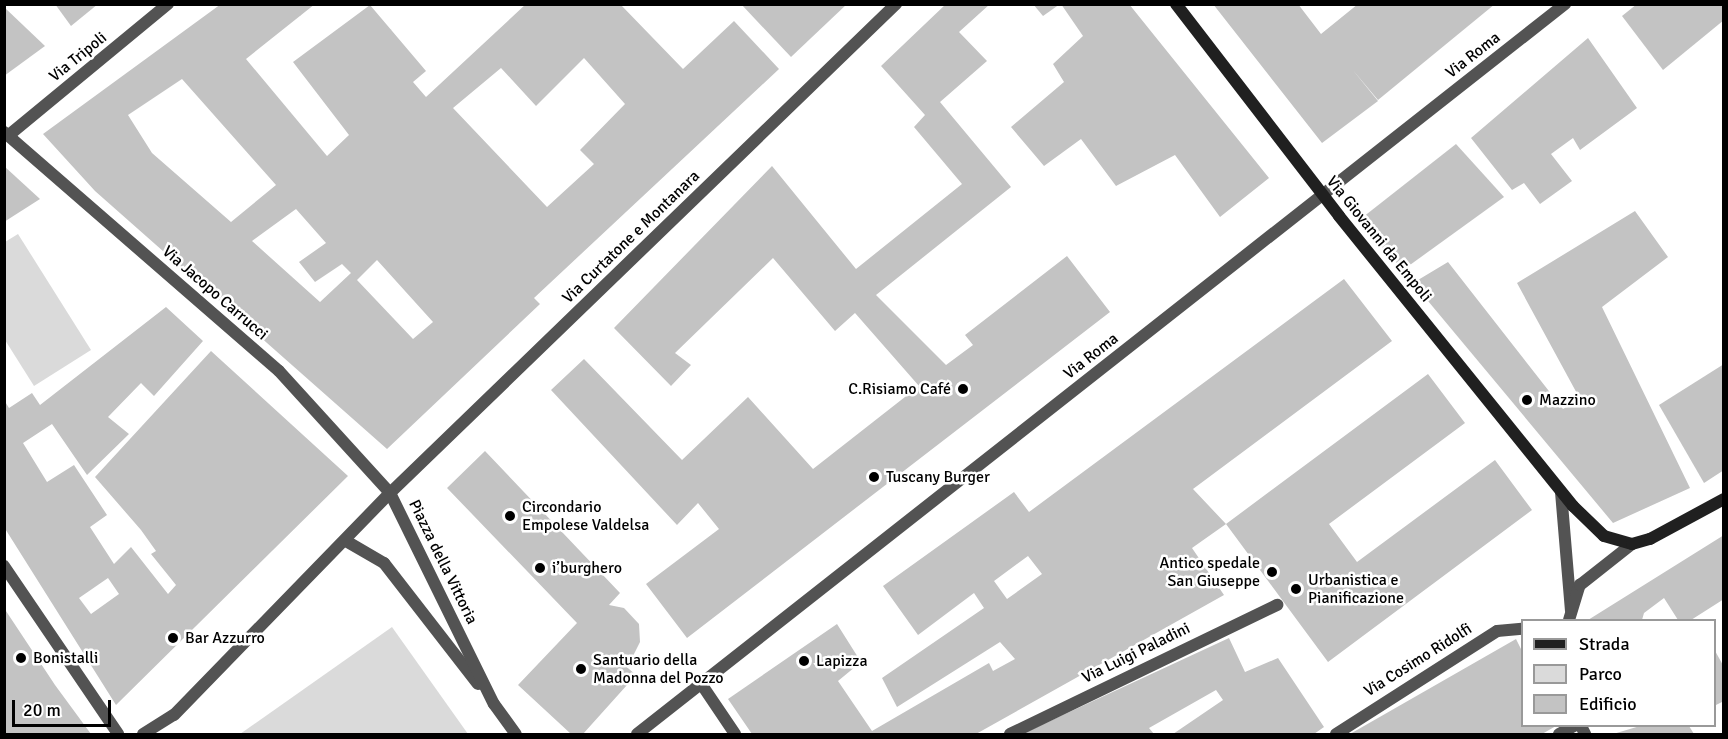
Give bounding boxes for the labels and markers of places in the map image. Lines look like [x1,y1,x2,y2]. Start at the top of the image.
place label: C.Risiamo Café [848,379,951,399]
marker: C.Risiamo Café [956,382,970,396]
place label: Mazzino [1539,390,1596,410]
marker: Mazzino [1520,393,1534,407]
place label: Tuscany Burger [886,467,990,487]
marker: Tuscany Burger [867,470,881,484]
place label: Circondario Empolese Valdelsa [522,497,649,535]
marker: Circondario Empolese Valdelsa [503,509,517,523]
place label: Antico spedale San Giuseppe [1160,553,1260,591]
place label: i’burghero [552,558,622,578]
marker: i’burghero [533,561,547,575]
marker: Antico spedale San Giuseppe [1265,565,1279,579]
place label: Urbanistica e Pianificazione [1308,570,1404,608]
marker: Urbanistica e Pianificazione [1289,582,1303,596]
place label: Bar Azzurro [185,628,265,648]
marker: Bar Azzurro [166,631,180,645]
place label: Bonistalli [33,648,98,668]
place label: Santuario della Madonna del Pozzo [593,650,724,688]
marker: Bonistalli [14,651,28,665]
place label: Lapizza [816,651,868,671]
marker: Lapizza [797,654,811,668]
marker: Santuario della Madonna del Pozzo [574,662,588,676]

